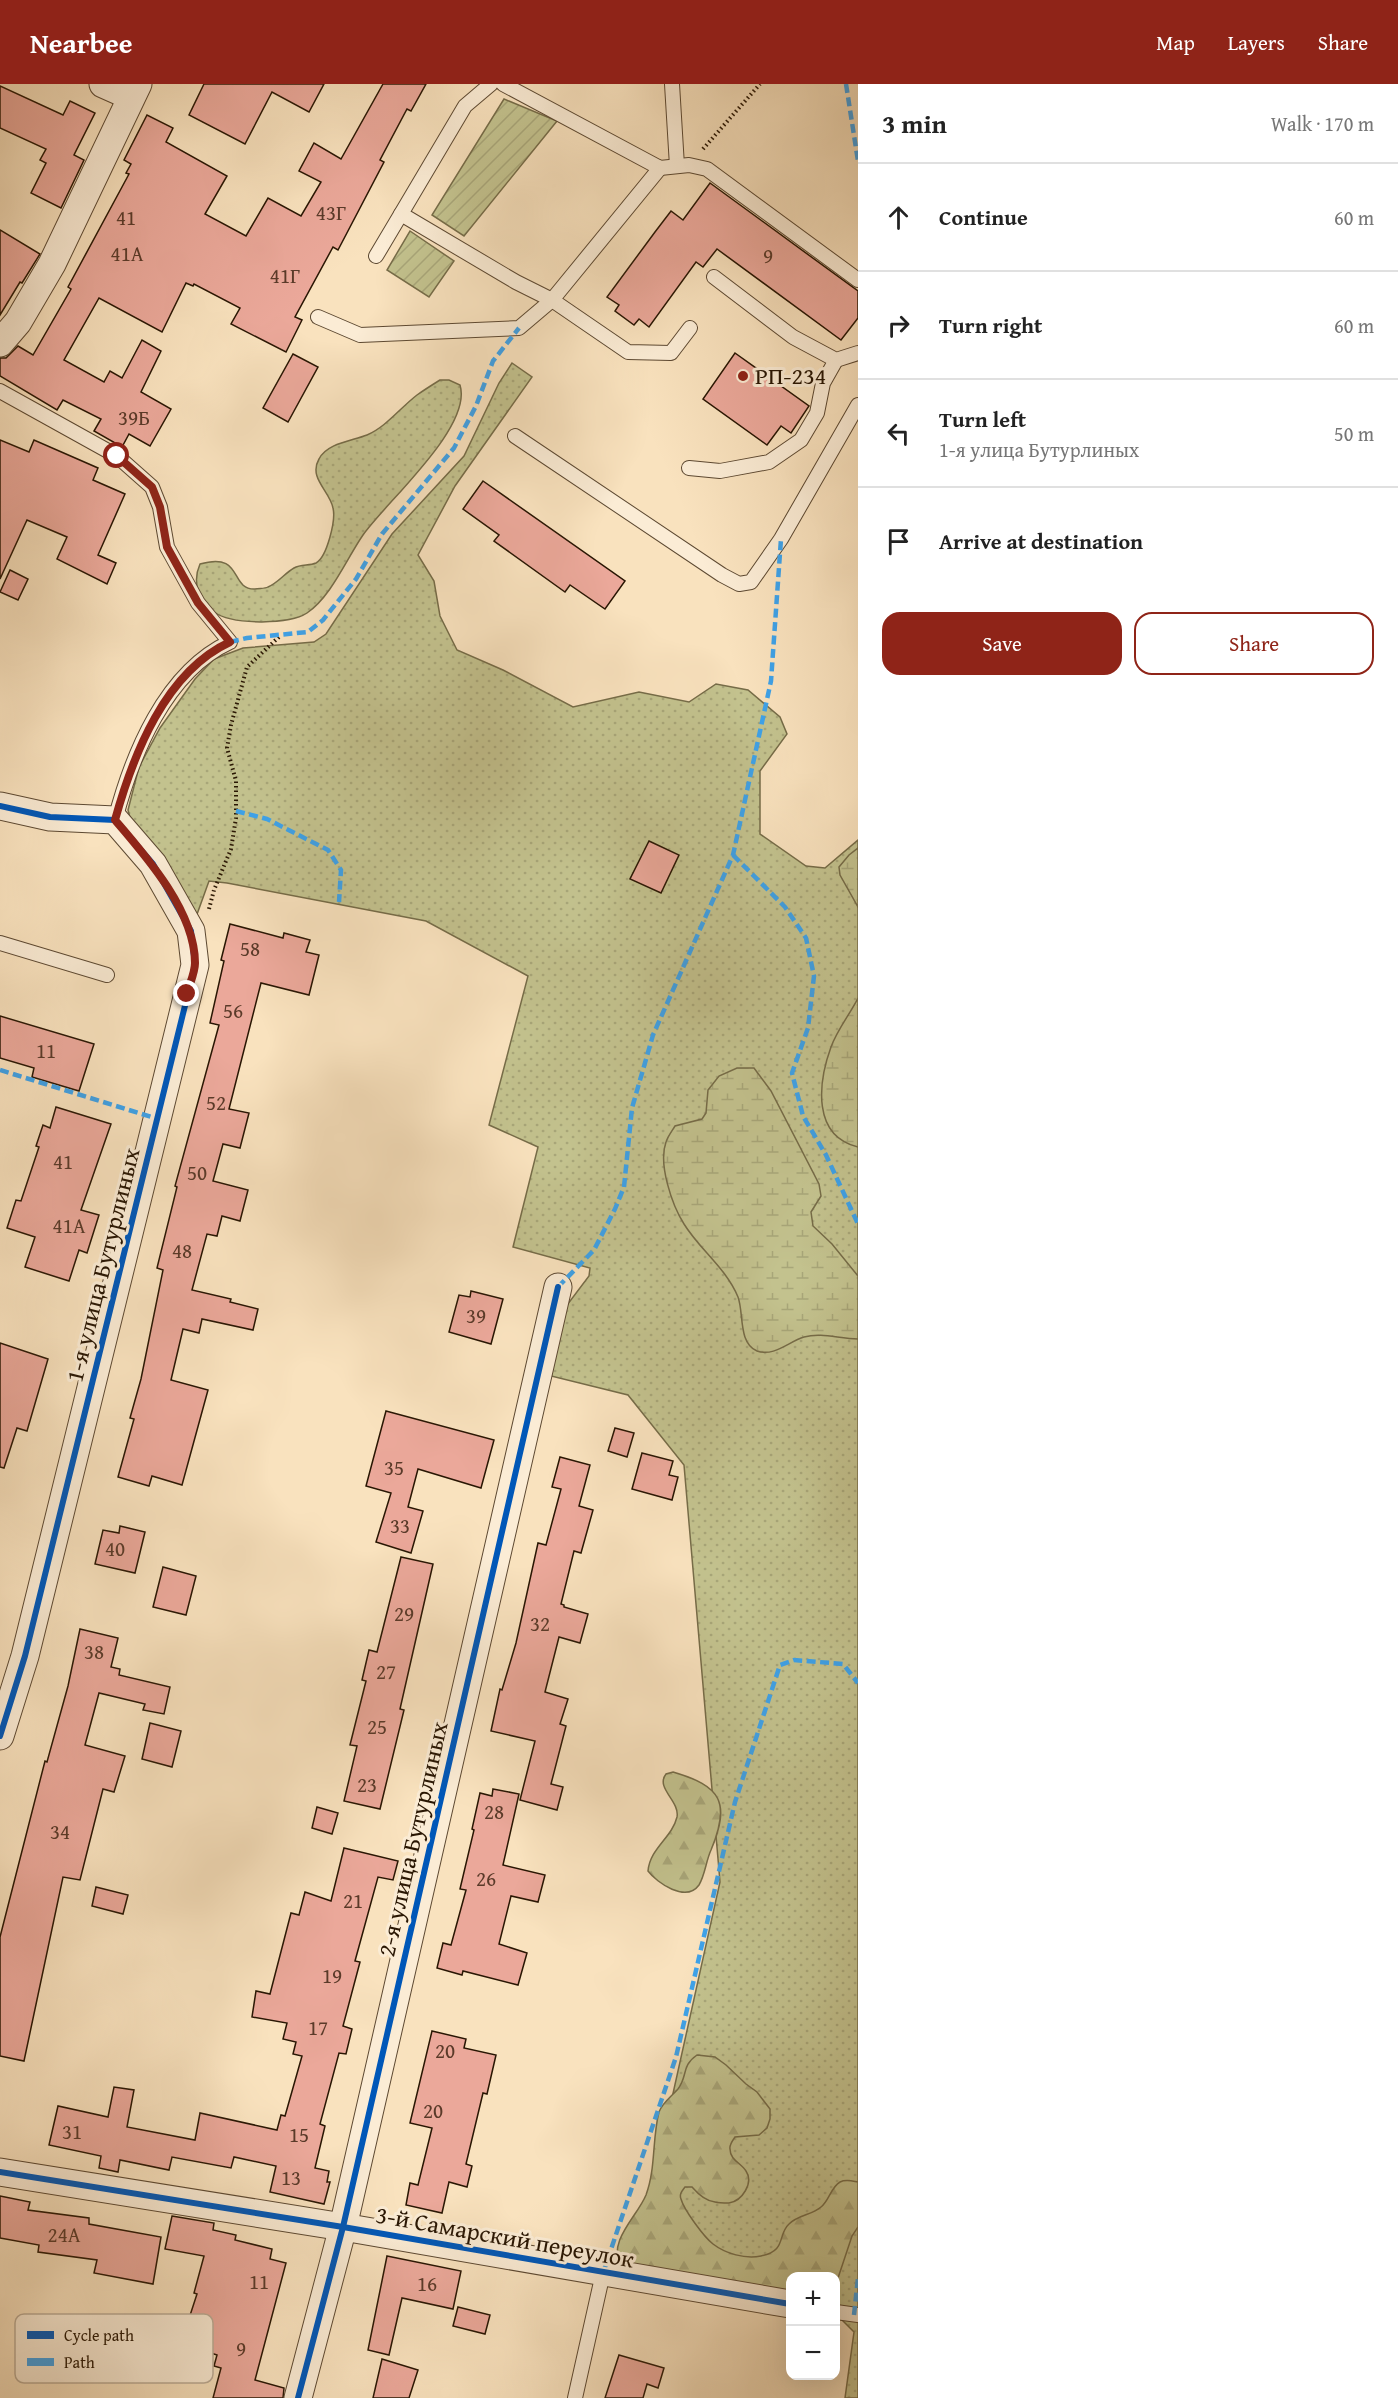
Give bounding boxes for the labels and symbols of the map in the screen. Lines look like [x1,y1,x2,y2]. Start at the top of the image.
house number: 43Г [316,197,346,228]
house number: 41 [116,202,136,233]
house number: 41А [111,238,144,269]
house number: 9 [763,240,773,271]
house number: 41Г [270,260,300,291]
place label: РП-234 [755,358,826,393]
marker: РП-234 [736,369,750,383]
house number: 39Б [118,402,150,433]
route start [103,442,129,468]
house number: 58 [240,933,260,964]
route end [173,980,199,1006]
house number: 56 [223,995,243,1026]
house number: 11 [36,1035,56,1066]
house number: 52 [206,1087,226,1118]
street label: 1-я улица Бутурлиных [56,1143,149,1386]
house number: 41 [53,1146,73,1177]
house number: 50 [187,1157,207,1188]
house number: 41А [53,1210,86,1241]
house number: 48 [172,1235,192,1266]
house number: 39 [466,1300,486,1331]
house number: 35 [384,1452,404,1483]
house number: 33 [390,1510,410,1541]
house number: 40 [105,1533,125,1564]
house number: 29 [394,1598,414,1629]
house number: 32 [530,1608,550,1639]
house number: 38 [84,1636,104,1667]
house number: 27 [376,1656,396,1687]
house number: 25 [367,1711,387,1742]
street label: 2-я улица Бутурлиных [368,1717,457,1960]
house number: 23 [357,1769,377,1800]
house number: 28 [484,1796,504,1827]
house number: 34 [50,1816,70,1847]
house number: 26 [476,1863,496,1894]
house number: 21 [343,1885,363,1916]
house number: 19 [322,1960,342,1991]
house number: 17 [308,2012,328,2043]
house number: 20 [435,2035,455,2066]
house number: 20 [423,2095,443,2126]
house number: 31 [62,2116,82,2147]
house number: 15 [289,2119,309,2150]
house number: 13 [281,2162,301,2193]
street label: 3-й Самарский переулок [373,2197,637,2277]
house number: 24А [48,2219,81,2250]
house number: 11 [249,2266,269,2297]
house number: 16 [417,2268,437,2299]
legend [15,2314,213,2383]
text: Cycle path [64,2323,134,2347]
house number: 9 [236,2333,246,2364]
text: Path [64,2350,95,2374]

